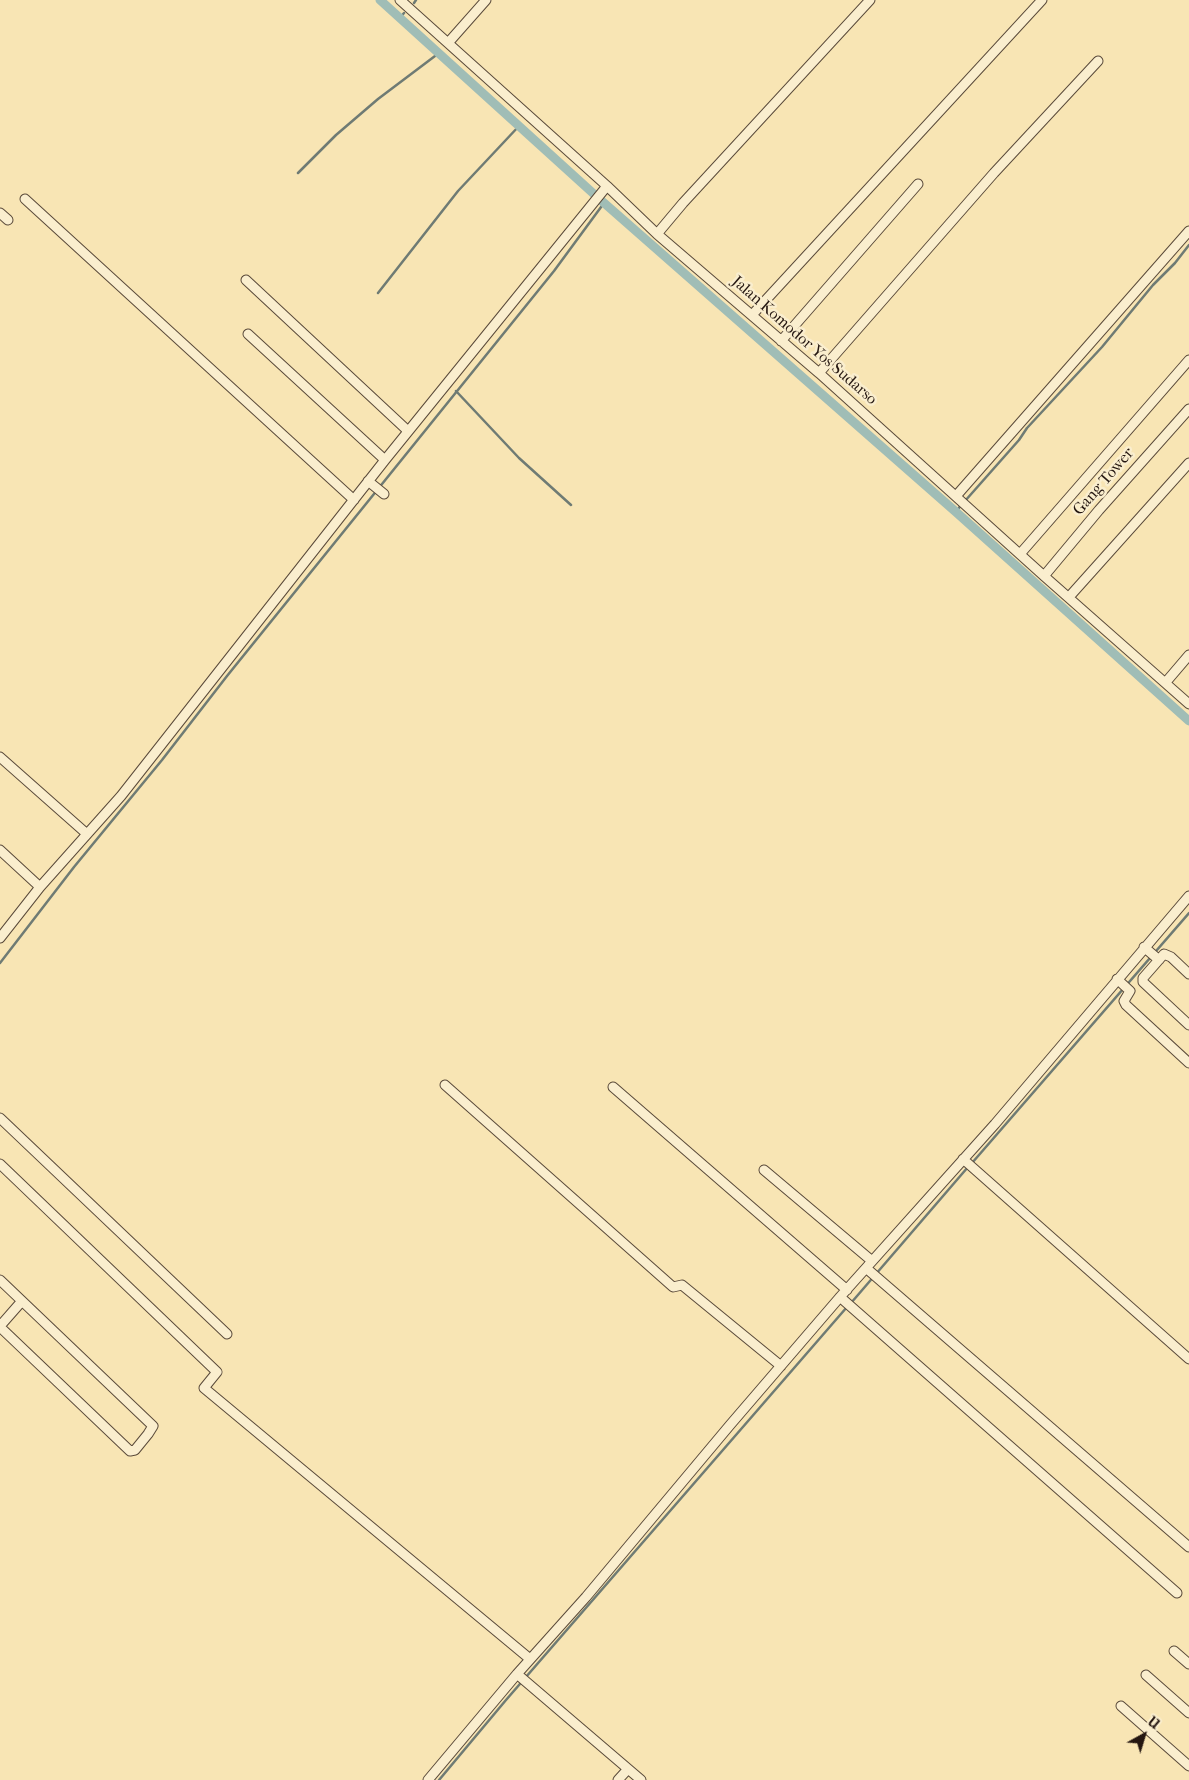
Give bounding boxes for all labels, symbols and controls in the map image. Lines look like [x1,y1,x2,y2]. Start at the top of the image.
street label: Jalan Komodor Yos Sudarso [727,273,881,409]
street label: Gang Tower [1069,444,1139,520]
north arrow [1119,1710,1169,1760]
text: U [1144,1713,1163,1733]

